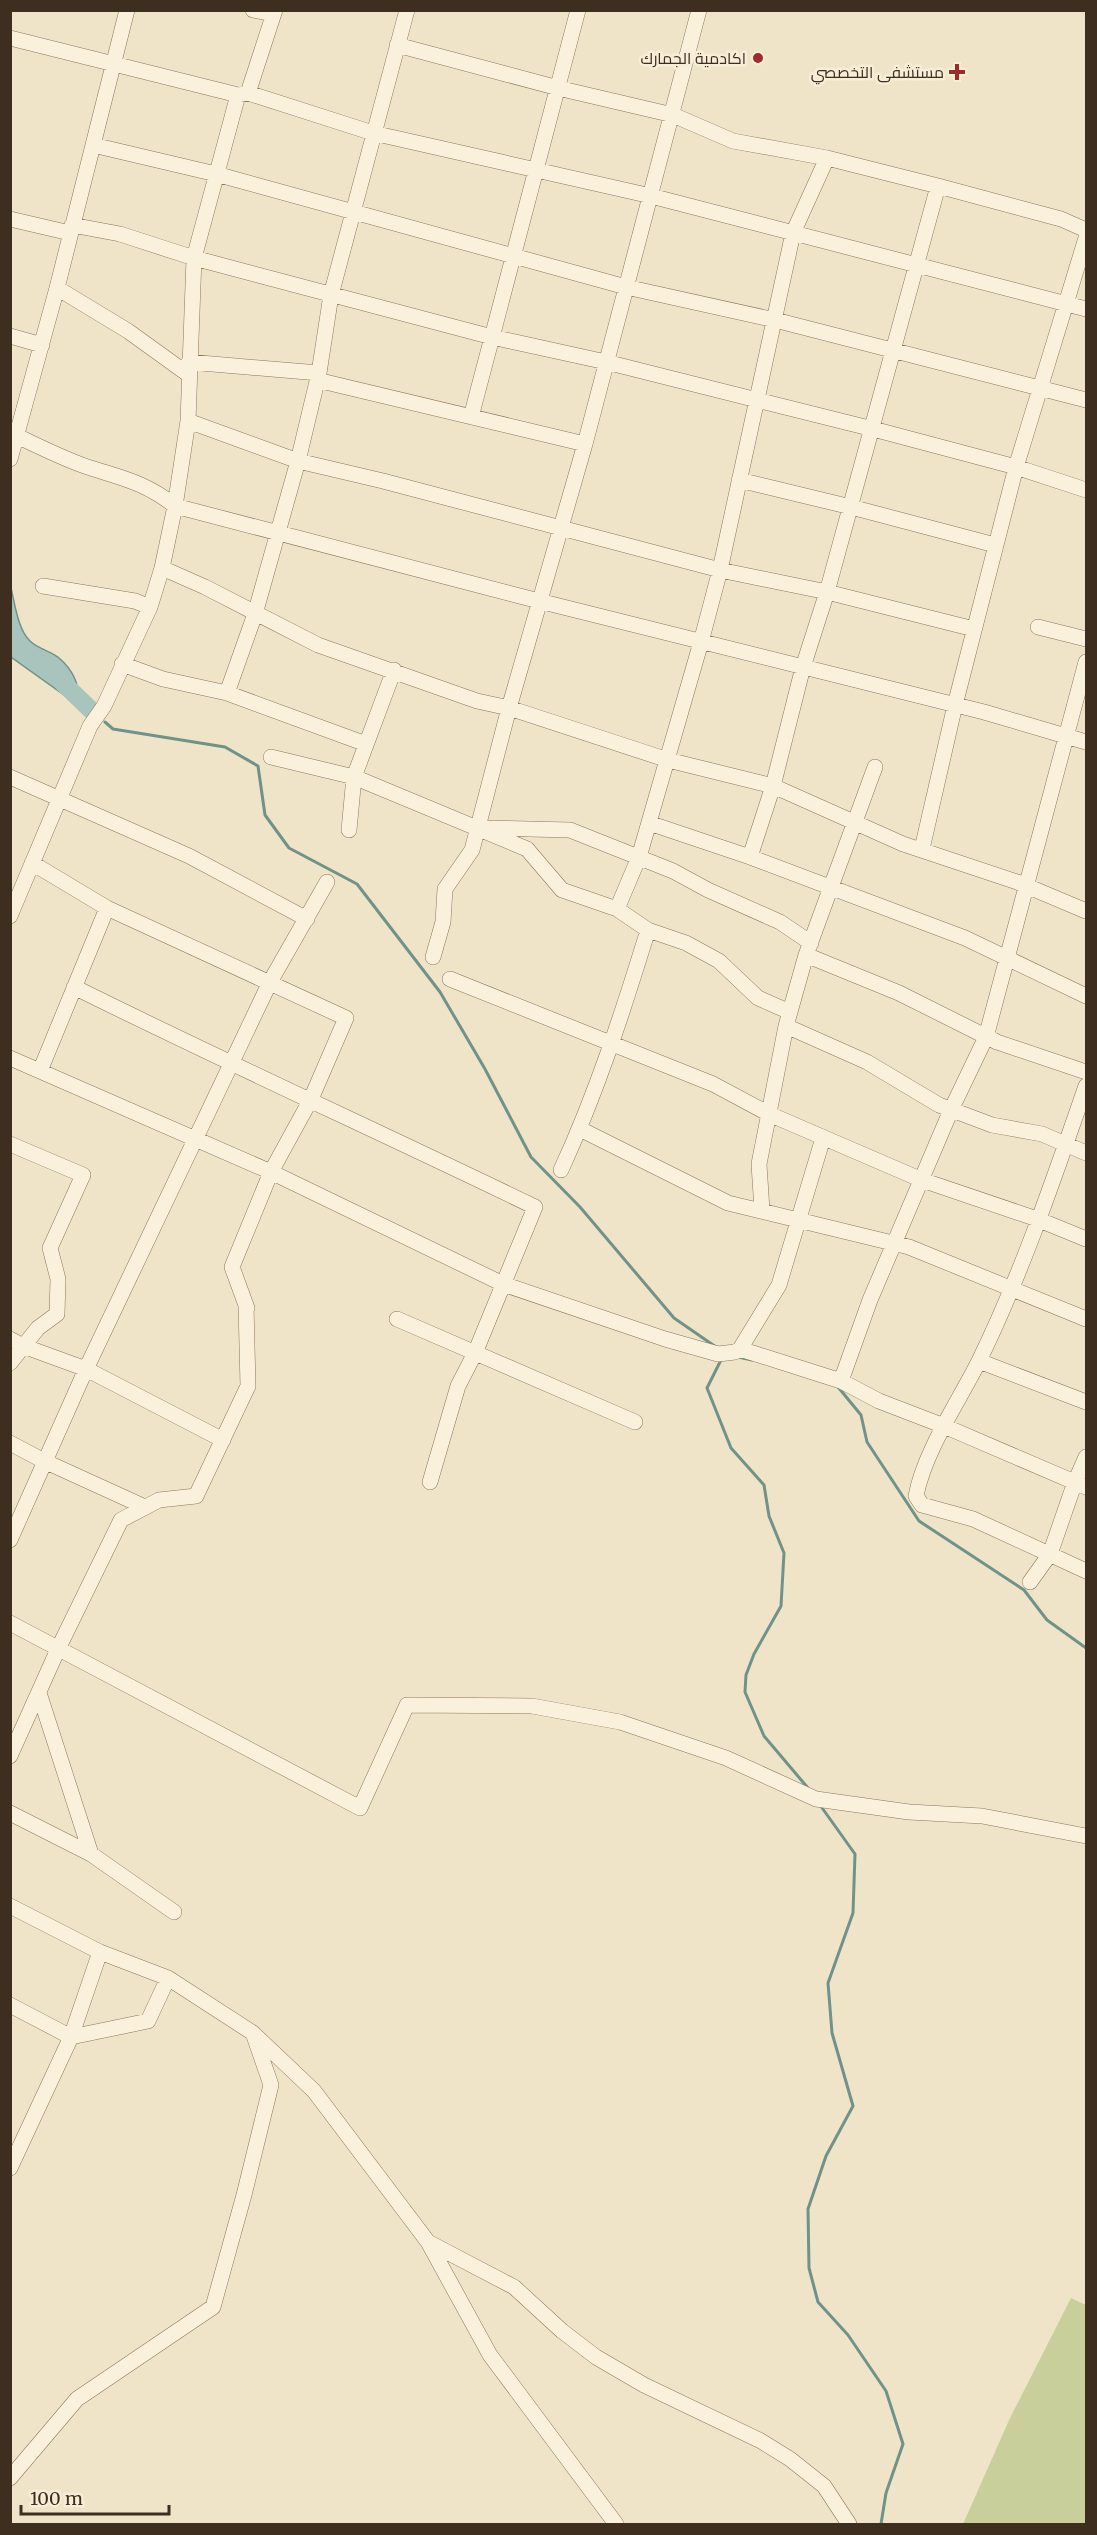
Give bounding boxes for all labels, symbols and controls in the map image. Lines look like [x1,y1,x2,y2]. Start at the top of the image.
place label: اكادمية الجمارك [641,48,746,68]
marker: اكادمية الجمارك [751,51,765,65]
place label: مستشفى التخصصي [811,62,944,85]
marker: مستشفى التخصصي [948,63,966,81]
scale bar [21,2478,170,2516]
text: 100 m [30,2487,83,2510]

